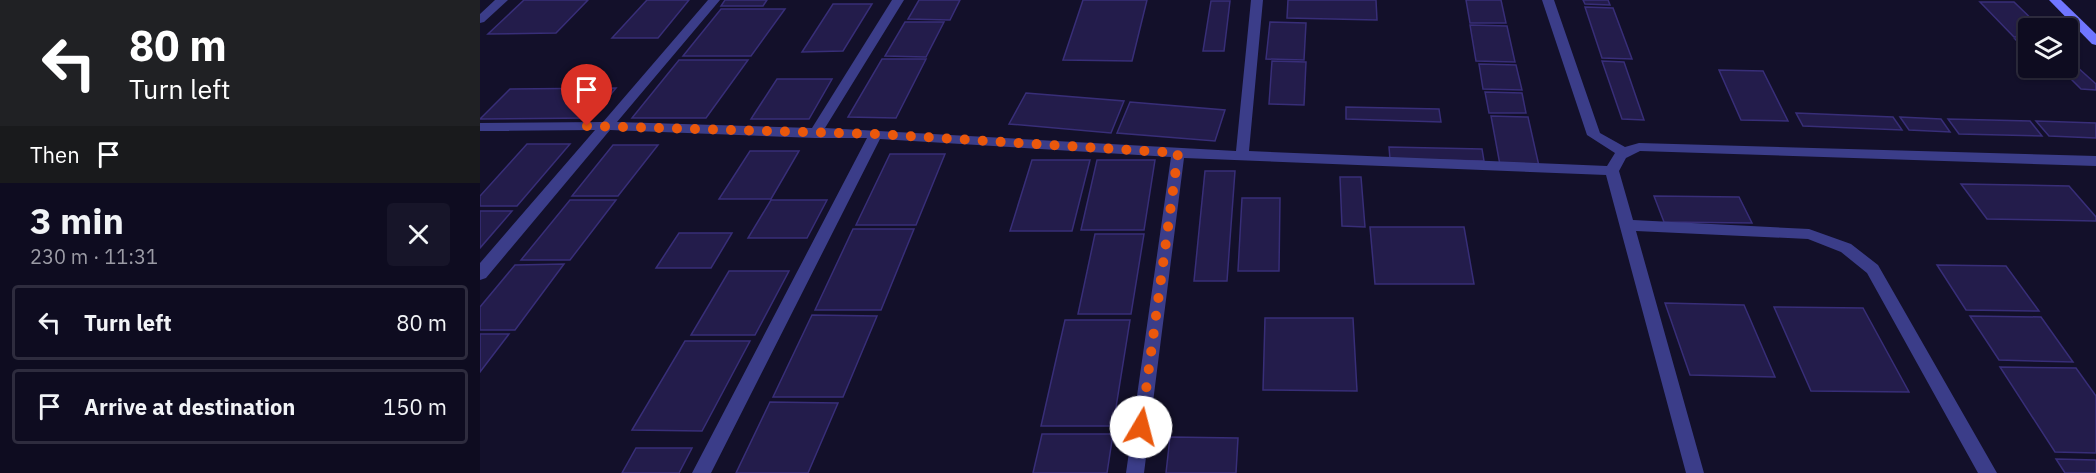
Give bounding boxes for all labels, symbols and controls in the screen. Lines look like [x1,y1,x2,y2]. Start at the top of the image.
text: 80 m [129,18,227,73]
map controls [2018,18,2078,78]
button: layers [2018,18,2078,78]
icon: left [30,24,108,102]
pin [561,64,612,126]
text: Turn left [129,71,230,106]
icon: arrive [570,73,603,106]
icon: arrive [92,138,125,171]
text: Then [30,140,80,169]
text: 3 min [30,197,124,244]
button: close [387,203,450,266]
text: 230 m · 11:31 [30,243,158,270]
icon: left [33,306,66,339]
text: Turn left [84,308,172,337]
text: 80 m [396,308,447,337]
icon: arrive [33,390,66,423]
text: Arrive at destination [84,392,295,421]
text: 150 m [383,392,447,421]
position arrow [1109,395,1173,459]

